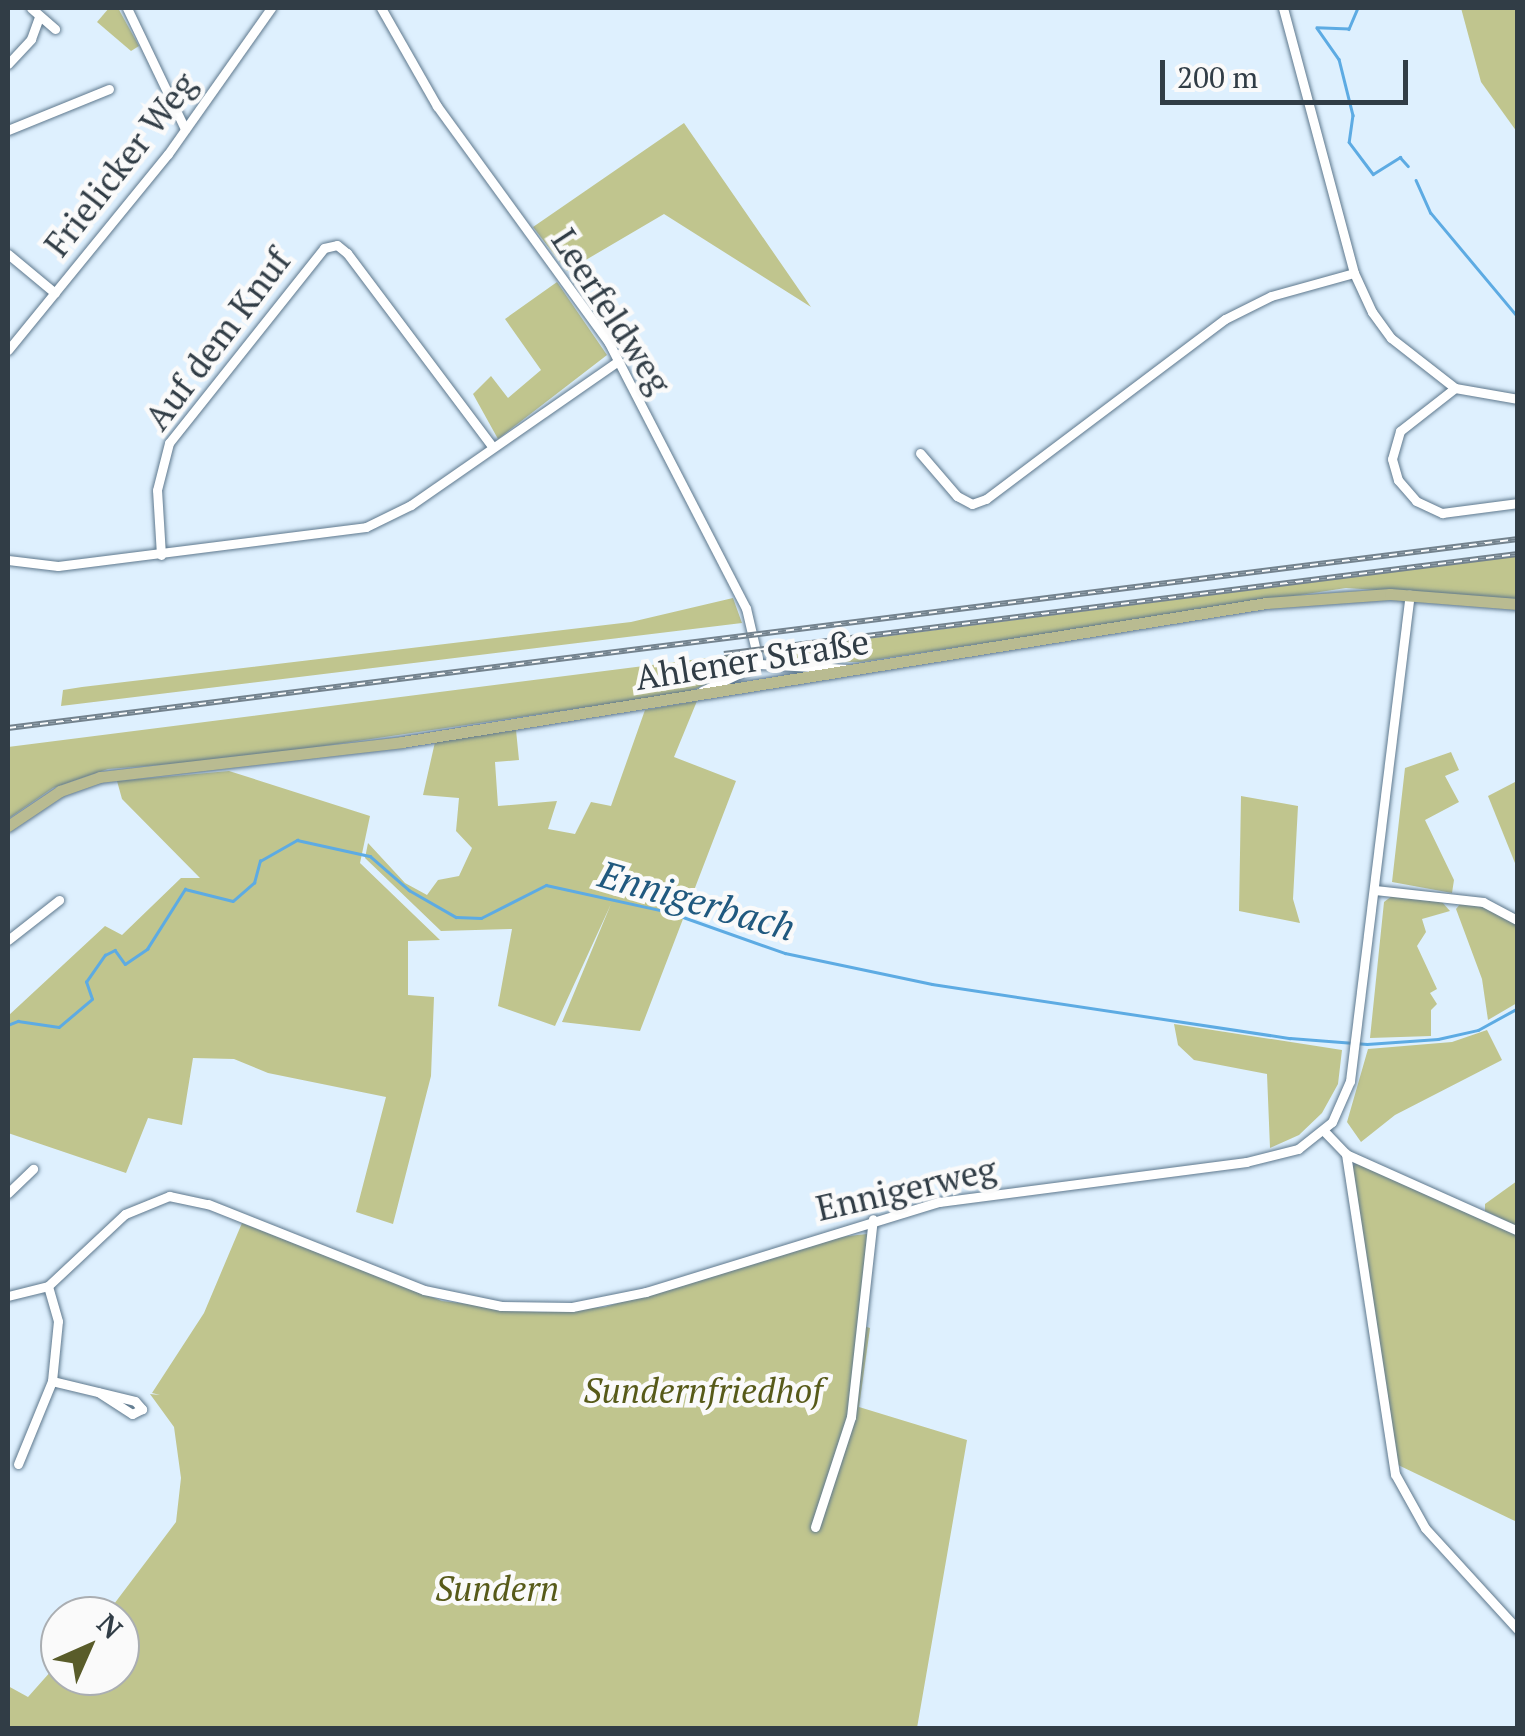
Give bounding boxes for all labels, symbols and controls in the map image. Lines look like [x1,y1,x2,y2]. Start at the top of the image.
scale bar [1165,40,1412,102]
text: 200 m [1177,57,1258,97]
street label: Frielicker Weg [35,64,205,264]
street label: Leerfeldweg [543,221,681,401]
street label: Auf dem Knuf [135,240,299,438]
street label: Ahlener Straße [632,620,872,698]
water label: Ennigerbach [594,851,800,951]
street label: Ennigerweg [812,1147,1000,1229]
park label: Sundernfriedhof [583,1369,823,1411]
park label: Sundern [435,1567,559,1609]
north arrow [40,1596,140,1696]
text: N [90,1605,131,1646]

